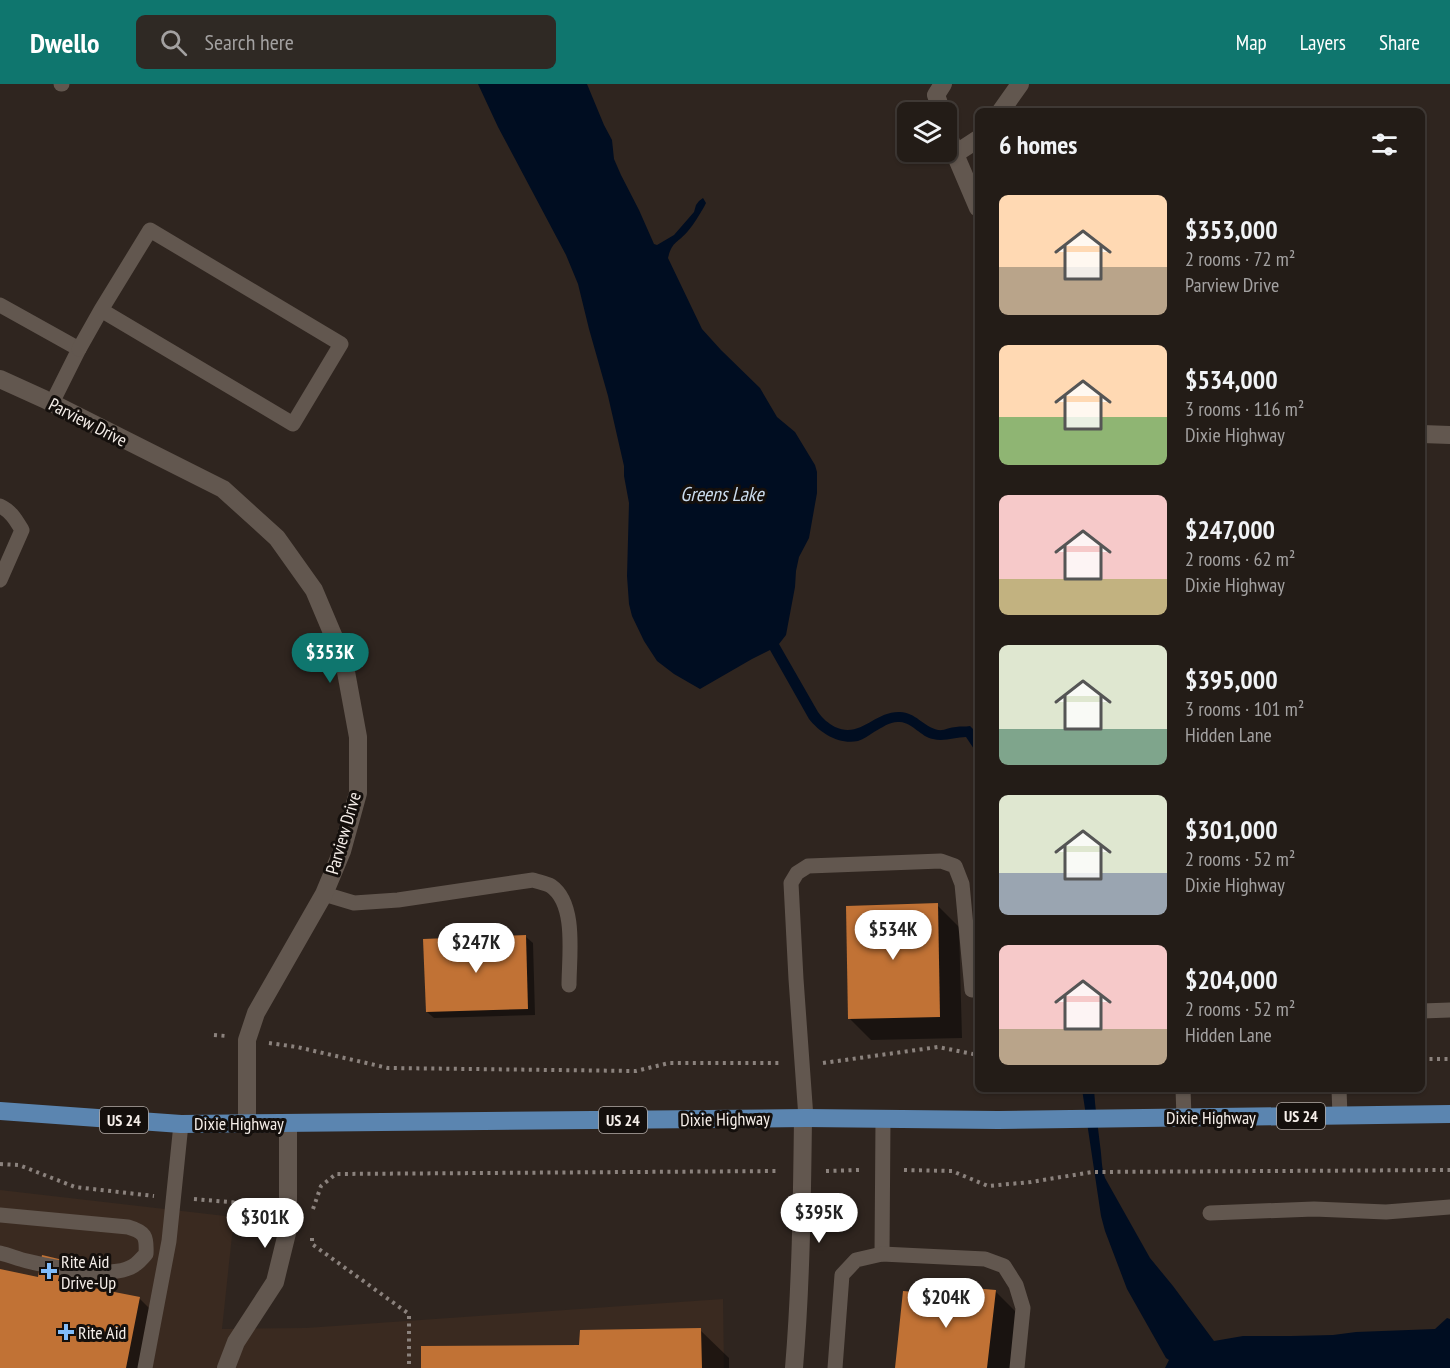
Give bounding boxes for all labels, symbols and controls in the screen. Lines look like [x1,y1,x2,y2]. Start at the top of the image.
search box [136,15,556,69]
text: Dwello [30,24,100,61]
icon: search [157,26,190,59]
text: Search here [205,28,294,56]
text: Map [1236,29,1267,56]
text: Layers [1300,29,1346,56]
text: Share [1379,29,1420,56]
map controls [897,102,957,162]
button: layers [897,102,957,162]
text: 6 homes [999,128,1077,161]
icon: filters [1368,128,1401,161]
text: $353,000 [1185,213,1278,246]
icon: home [1047,219,1119,291]
text: 2 rooms · 72 m² [1185,246,1295,272]
text: Parview Drive [1185,272,1279,298]
text: $534,000 [1185,363,1278,396]
icon: home [1047,369,1119,441]
street label: Parview Drive [45,393,131,451]
text: 3 rooms · 116 m² [1185,396,1304,422]
text: Dixie Highway [1185,422,1285,448]
water label: Greens Lake [680,481,765,507]
text: $247,000 [1185,513,1275,546]
icon: home [1047,519,1119,591]
text: 2 rooms · 62 m² [1185,546,1295,572]
text: Dixie Highway [1185,572,1285,598]
pin: $353K [288,633,372,684]
text: $353K [306,639,354,665]
text: $395,000 [1185,663,1278,696]
icon: home [1047,669,1119,741]
text: 3 rooms · 101 m² [1185,696,1304,722]
text: Hidden Lane [1185,722,1272,748]
street label: Parview Drive [320,789,366,877]
text: $301,000 [1185,813,1278,846]
icon: home [1047,819,1119,891]
text: 2 rooms · 52 m² [1185,846,1295,872]
text: Dixie Highway [1185,872,1285,898]
pin: $534K [851,910,935,961]
text: $534K [869,916,917,942]
pin: $247K [434,923,518,974]
text: $247K [452,929,500,955]
text: $204,000 [1185,963,1278,996]
icon: home [1047,969,1119,1041]
text: 2 rooms · 52 m² [1185,996,1295,1022]
text: Hidden Lane [1185,1022,1272,1048]
road number: US 24 [1277,1103,1325,1129]
street label: Dixie Highway [1166,1106,1256,1129]
road number: US 24 [100,1107,148,1133]
road number: US 24 [599,1107,647,1133]
street label: Dixie Highway [680,1107,770,1131]
street label: Dixie Highway [194,1112,284,1135]
pin: $395K [777,1193,861,1244]
pin: $301K [223,1198,307,1249]
text: $395K [795,1199,843,1225]
text: $301K [241,1204,289,1230]
place label: Rite Aid Drive-Up [61,1250,116,1294]
marker: Rite Aid Drive-Up [42,1264,56,1278]
pin: $204K [904,1278,988,1329]
text: $204K [922,1284,970,1310]
place label: Rite Aid [78,1321,126,1344]
marker: Rite Aid [59,1325,73,1339]

